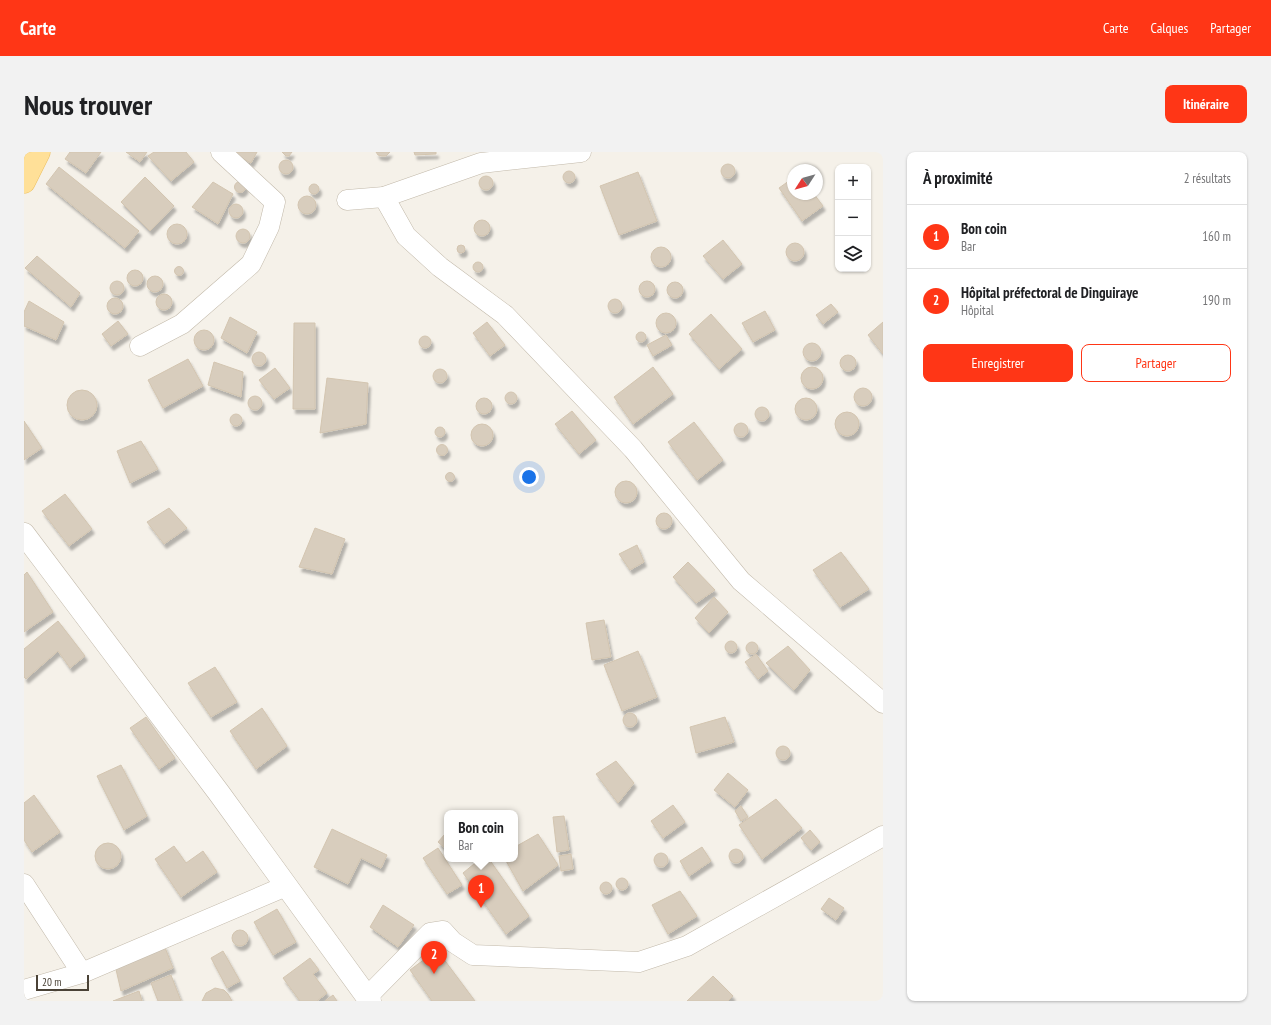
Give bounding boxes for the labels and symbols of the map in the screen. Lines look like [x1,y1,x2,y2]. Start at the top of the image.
north arrow [787,164,823,200]
your location [519,467,539,487]
pin: 1 [468,875,494,908]
pin: 2 [421,941,447,974]
scale bar [36,973,89,992]

